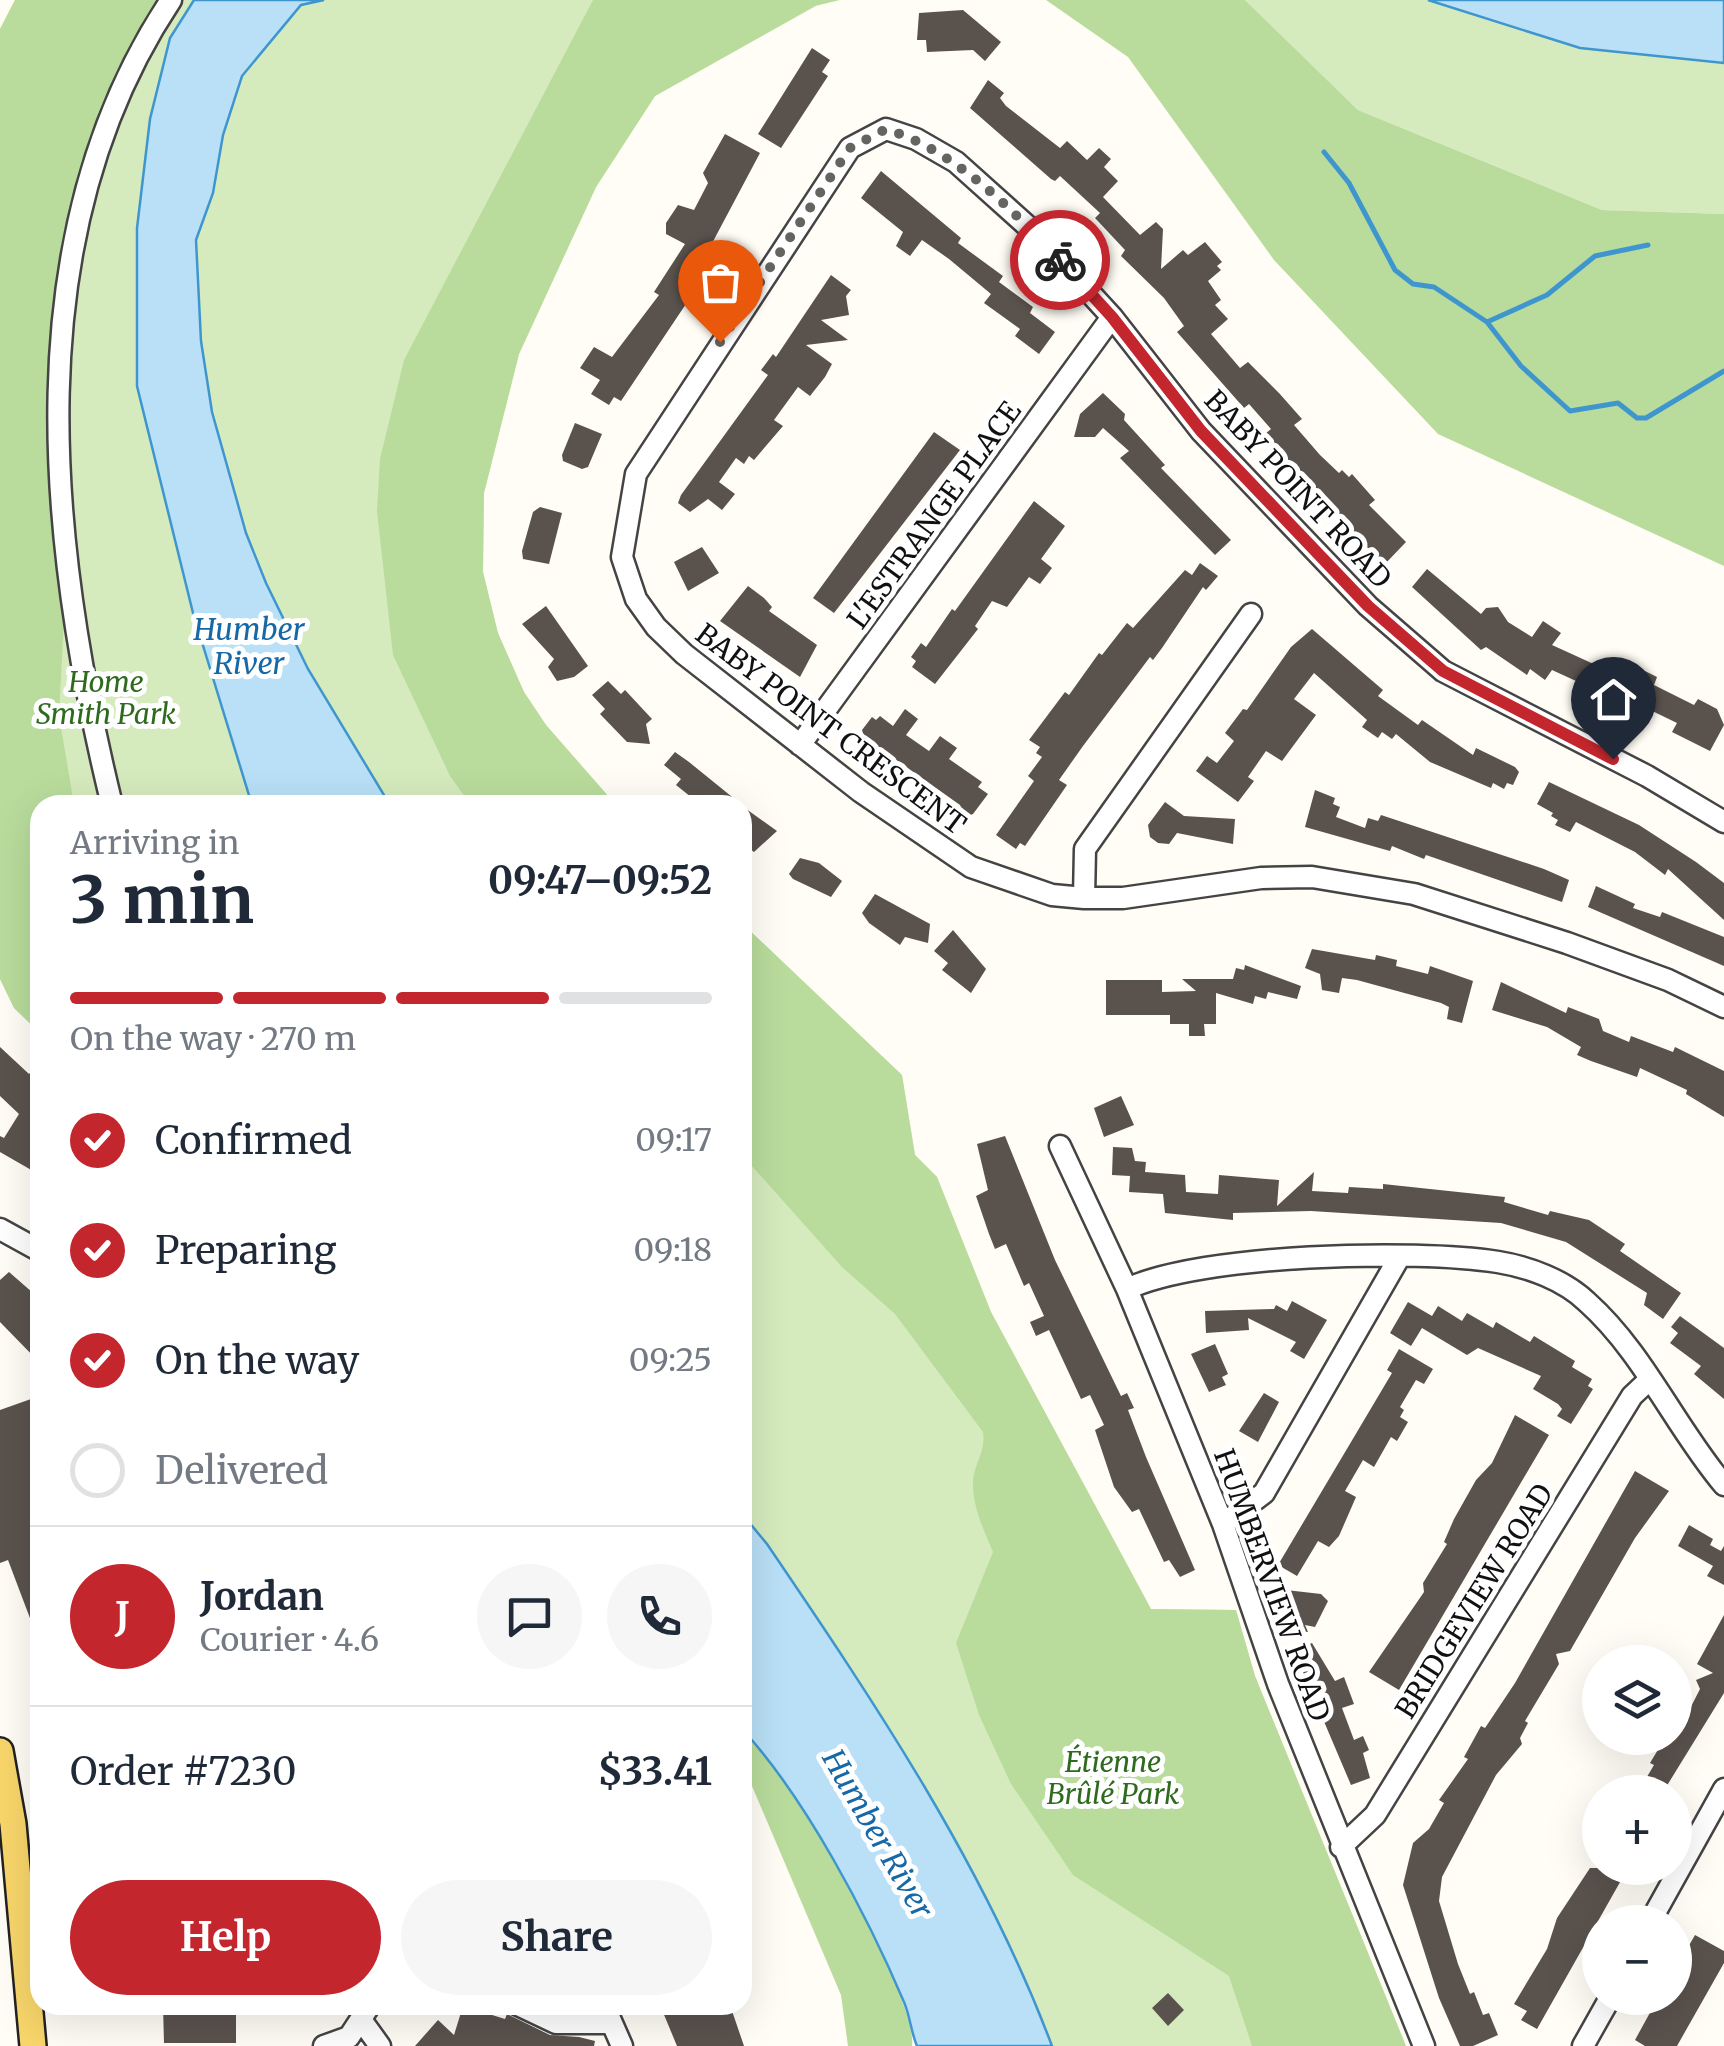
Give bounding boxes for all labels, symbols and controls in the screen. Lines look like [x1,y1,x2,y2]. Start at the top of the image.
courier [1010,210,1110,310]
icon: bike [1033,233,1088,288]
pin [678,240,763,343]
icon: bag [693,255,748,310]
street label: BABY POINT ROAD [1197,382,1399,596]
street label: L'ESTRANGE PLACE [839,394,1029,636]
water label: Humber River [192,610,306,682]
street label: BABY POINT CRESCENT [689,616,973,842]
pin [1571,657,1656,760]
park label: Home Smith Park [36,664,176,732]
icon: home [1586,672,1641,727]
text: Arriving in [70,823,239,863]
text: 09:47–09:52 [488,857,712,904]
text: 3 min [70,859,254,941]
text: On the way · 270 m [70,1019,356,1059]
icon: check [70,1113,125,1168]
text: Confirmed [155,1117,352,1164]
text: 09:17 [635,1120,712,1160]
icon: check [70,1223,125,1278]
text: Preparing [155,1227,337,1274]
text: 09:18 [634,1230,712,1270]
icon: check [70,1333,125,1388]
text: On the way [155,1337,359,1384]
text: 09:25 [629,1340,712,1380]
street label: HUMBERVIEW ROAD [1206,1444,1338,1726]
text: Delivered [155,1447,328,1494]
street label: BRIDGEVIEW ROAD [1387,1477,1561,1725]
button: chat [477,1564,582,1669]
button: phone [607,1564,712,1669]
text: Jordan [200,1573,324,1620]
text: J [115,1593,130,1640]
text: Courier · 4.6 [200,1620,379,1660]
map controls [1582,1645,1692,2015]
button: layers [1582,1645,1692,1755]
water label: Humber River [814,1741,942,1926]
park label: Étienne Brûlé Park [1047,1744,1179,1812]
text: Order #7230 [70,1748,297,1795]
text: $33.41 [598,1748,712,1795]
button: + [1582,1775,1692,1885]
button: Help [70,1880,381,1995]
button: Share [401,1880,712,1995]
button: − [1582,1905,1692,2015]

